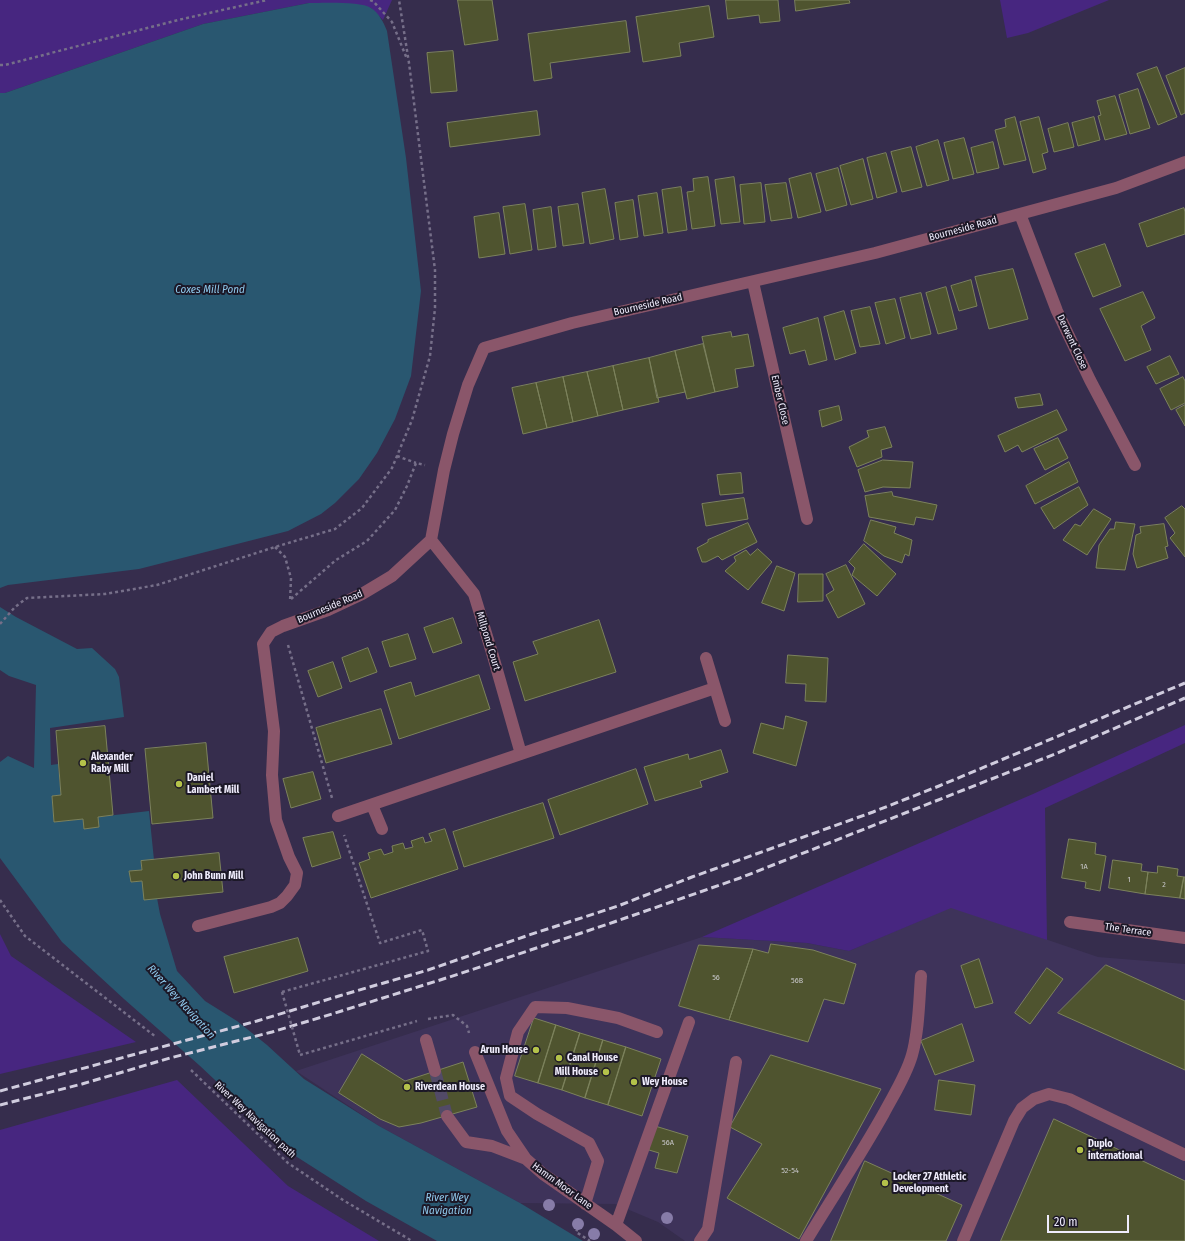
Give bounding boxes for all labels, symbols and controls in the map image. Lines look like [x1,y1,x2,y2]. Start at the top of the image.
street label: Bourneside Road [928,214,998,244]
water label: Coxes Mill Pond [175,283,245,297]
street label: Bourneside Road [613,291,683,319]
street label: Derwent Close [1054,313,1090,371]
street label: Ember Close [768,374,792,426]
street label: Bourneside Road [296,588,364,626]
street label: Millpond Court [473,610,503,672]
place label: Alexander Raby Mill [91,751,133,774]
marker: Alexander Raby Mill [78,758,88,768]
place label: Daniel Lambert Mill [187,772,239,796]
marker: Daniel Lambert Mill [174,779,184,789]
house number: 1A [1080,862,1088,872]
place label: John Bunn Mill [184,870,243,882]
marker: John Bunn Mill [171,871,181,881]
house number: 1 [1127,875,1131,885]
house number: 2 [1162,880,1166,890]
street label: The Terrace [1104,921,1152,939]
water label: River Wey Navigation [144,962,218,1042]
house number: 56 [712,973,720,983]
house number: 56B [791,976,803,986]
place label: Arun House [480,1044,528,1056]
marker: Arun House [531,1045,541,1055]
place label: Canal House [567,1052,618,1064]
marker: Canal House [554,1053,564,1063]
place label: Mill House [555,1066,598,1078]
marker: Mill House [601,1067,611,1077]
place label: Wey House [642,1076,687,1088]
marker: Wey House [629,1077,639,1087]
street label: River Wey Navigation path [212,1079,298,1161]
place label: Riverdean House [415,1081,485,1093]
marker: Riverdean House [402,1082,412,1092]
house number: 56A [662,1138,674,1148]
place label: Duplo international [1088,1138,1142,1162]
marker: Duplo international [1075,1145,1085,1155]
street label: Hamm Moor Lane [529,1160,595,1212]
house number: 52-54 [781,1166,799,1176]
place label: Locker 27 Athletic Development [893,1171,966,1194]
marker: Locker 27 Athletic Development [880,1178,890,1188]
water label: River Wey Navigation [422,1191,472,1217]
scale bar [1049,1207,1131,1233]
text: 20 m [1054,1215,1078,1229]

